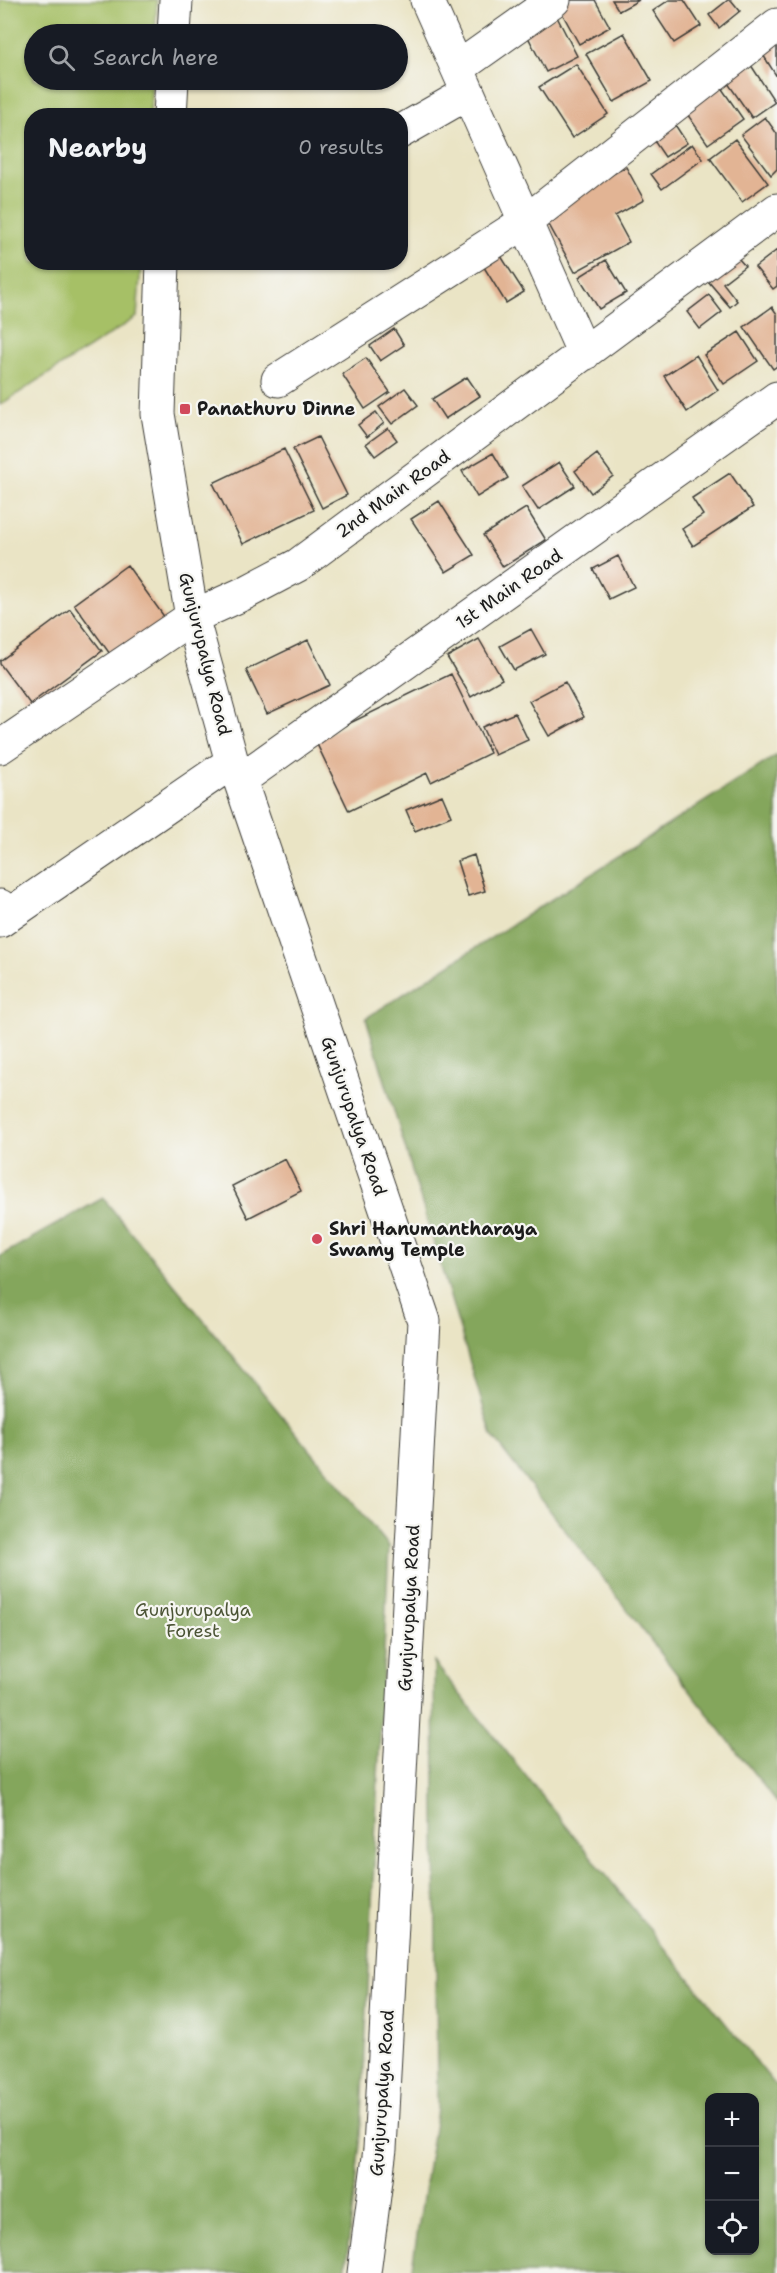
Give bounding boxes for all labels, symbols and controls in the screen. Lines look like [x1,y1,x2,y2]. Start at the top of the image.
search box [24,24,408,90]
icon: search [45,41,78,74]
text: Search here [93,43,219,72]
text: Nearby [48,130,147,165]
text: 0 results [298,134,384,160]
place label: Panathuru Dinne [197,397,355,421]
marker: Panathuru Dinne [178,402,192,416]
street label: 2nd Main Road [331,444,455,544]
street label: 1st Main Road [451,543,567,635]
street label: Gunjurupalya Road [173,570,237,738]
street label: Gunjurupalya Road [315,1033,393,1199]
place label: Shri Hanumantharaya Swamy Temple [329,1217,538,1262]
marker: Shri Hanumantharaya Swamy Temple [310,1232,324,1246]
street label: Gunjurupalya Road [393,1524,425,1692]
park label: Gunjurupalya Forest [135,1598,251,1643]
street label: Gunjurupalya Road [364,2009,400,2177]
map controls [705,2093,759,2255]
button: + [705,2093,759,2147]
button: − [705,2147,759,2201]
button: locate [705,2201,759,2255]

